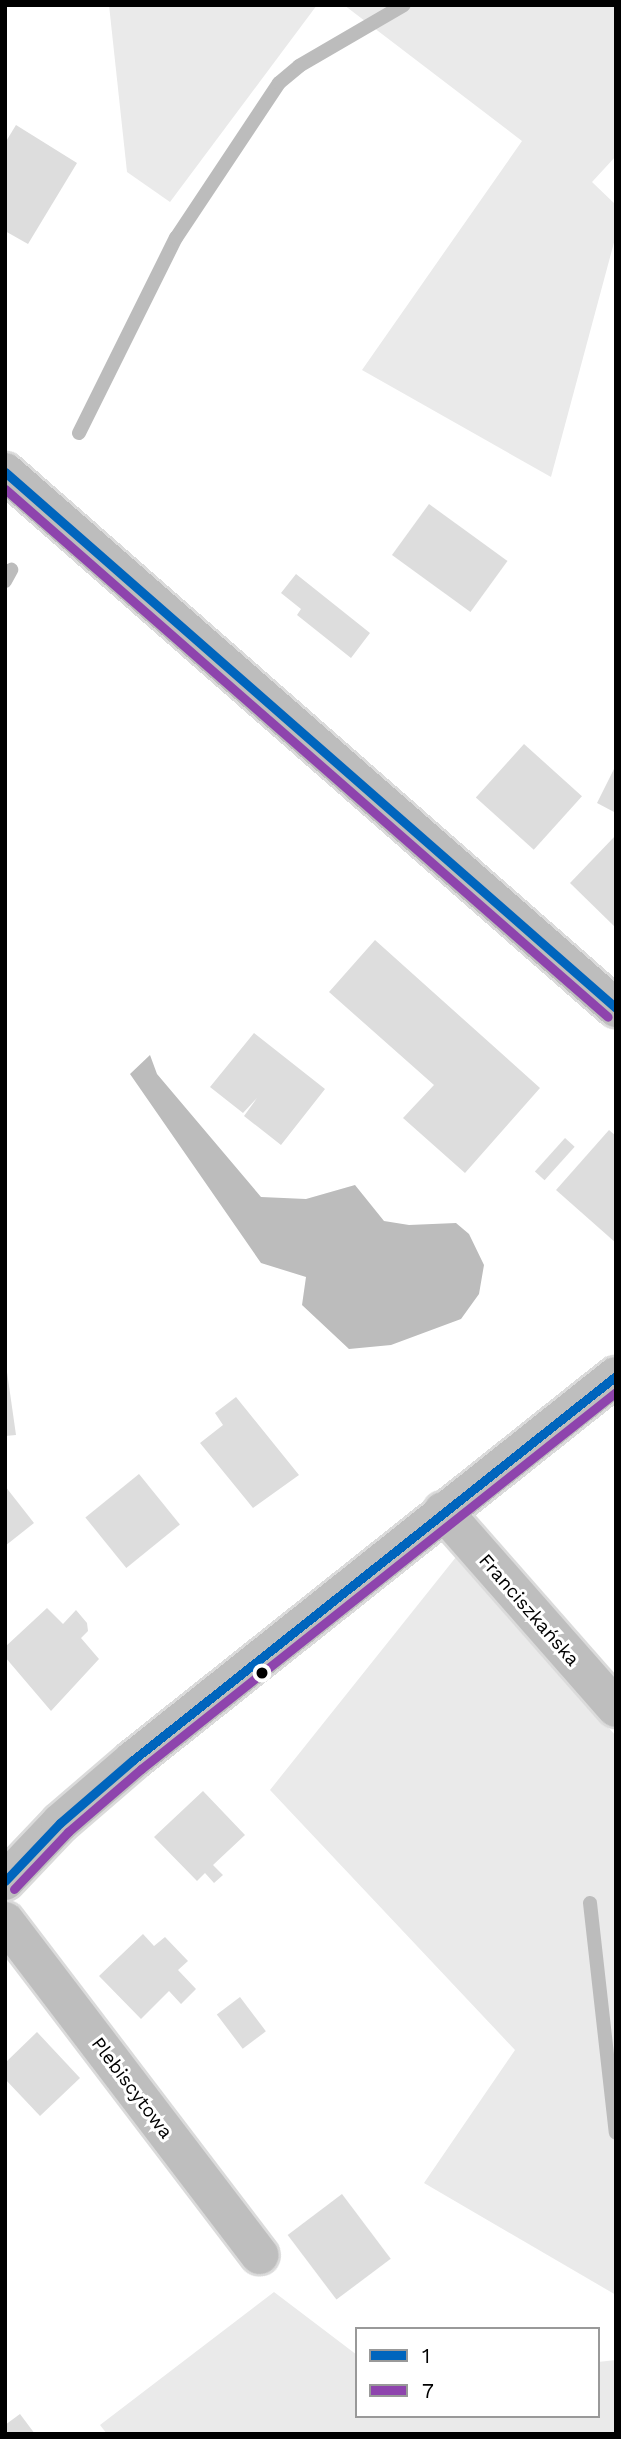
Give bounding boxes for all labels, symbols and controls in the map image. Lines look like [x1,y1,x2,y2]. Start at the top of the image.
street label: Franciszkańska [474,1549,584,1671]
unlabelled marker [255,1666,269,1680]
street label: Plebiscytowa [87,2033,177,2143]
legend [355,2327,600,2418]
text: 1 [422,2343,430,2368]
text: 7 [422,2378,434,2403]

